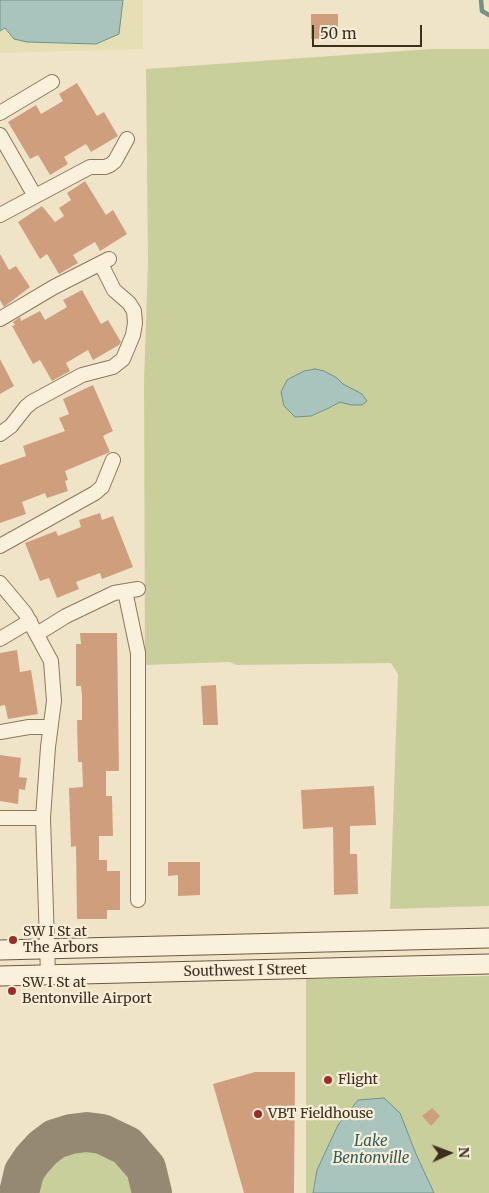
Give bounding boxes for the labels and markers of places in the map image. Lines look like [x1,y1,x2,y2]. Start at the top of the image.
place label: SW I St at The Arbors [23,924,98,956]
marker: SW I St at The Arbors [7,934,19,946]
place label: SW I St at Bentonville Airport [22,975,152,1008]
marker: SW I St at Bentonville Airport [6,985,18,997]
place label: Flight [338,1072,378,1088]
marker: Flight [322,1074,334,1086]
place label: VBT Fieldhouse [268,1106,373,1122]
marker: VBT Fieldhouse [252,1108,264,1120]

